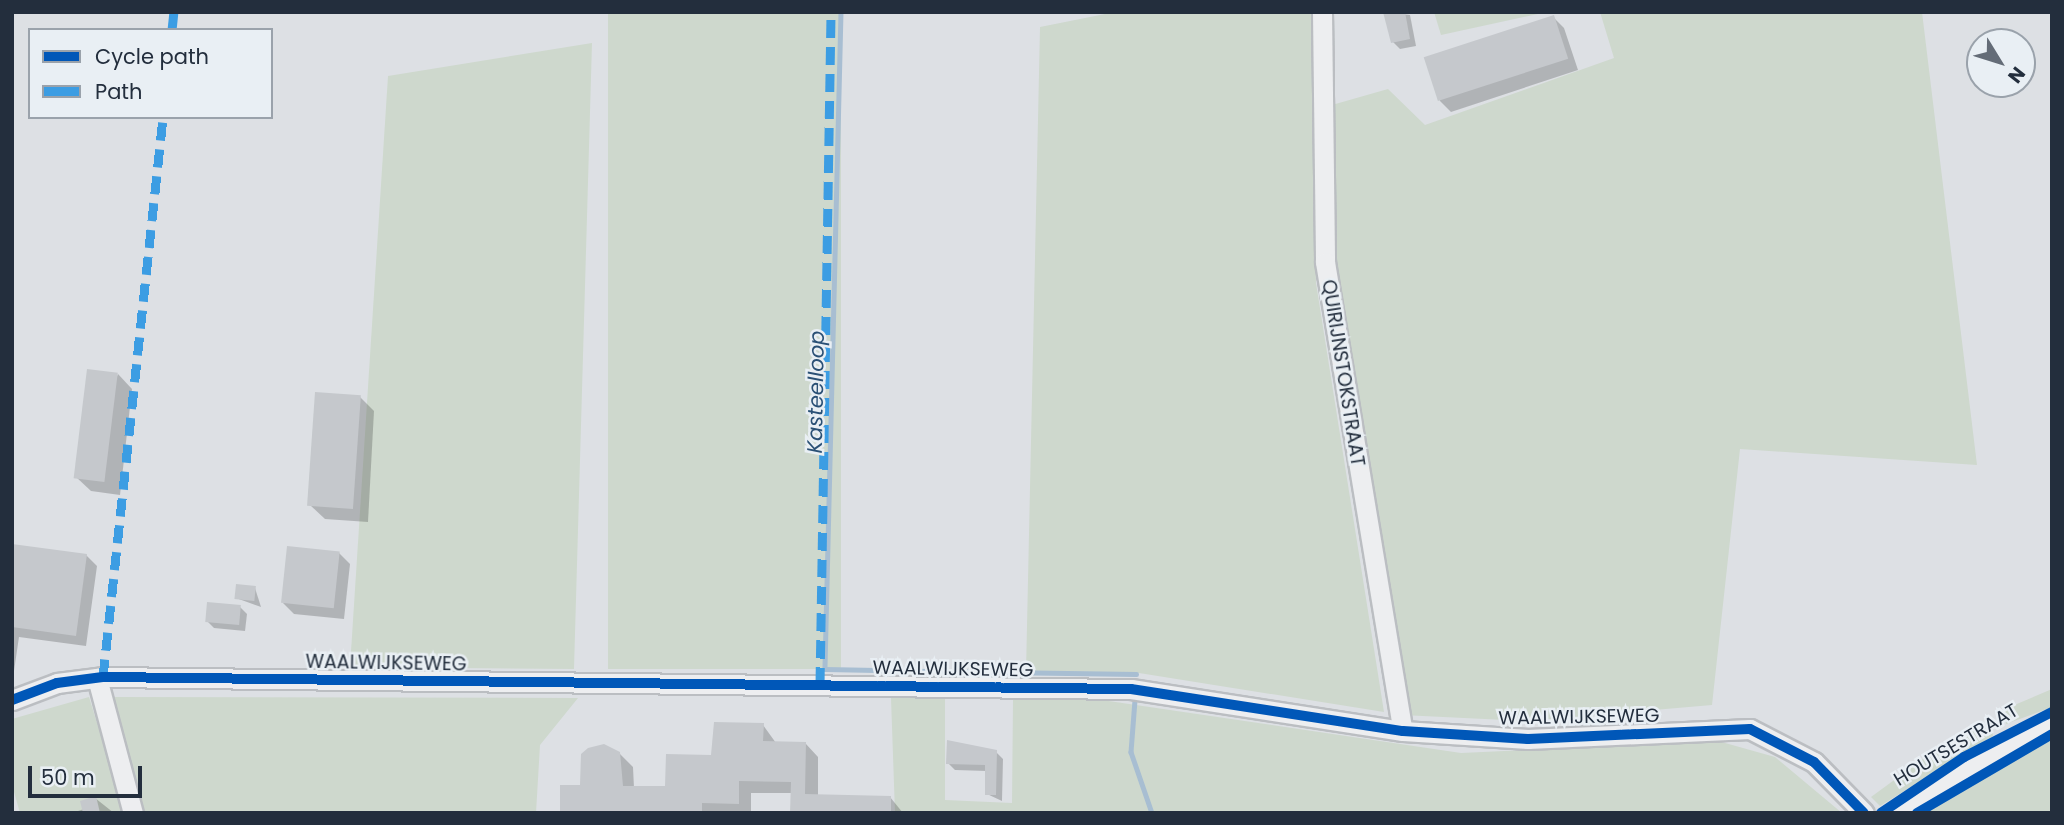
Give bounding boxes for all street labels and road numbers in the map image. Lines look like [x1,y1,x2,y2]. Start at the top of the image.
street label: QUIRIJNSTOKSTRAAT [1317,278,1369,468]
street label: WAALWIJKSEWEG [305,650,467,676]
street label: WAALWIJKSEWEG [872,656,1034,682]
street label: HOUTSESTRAAT [1890,699,2022,791]
street label: WAALWIJKSEWEG [1498,704,1660,730]

